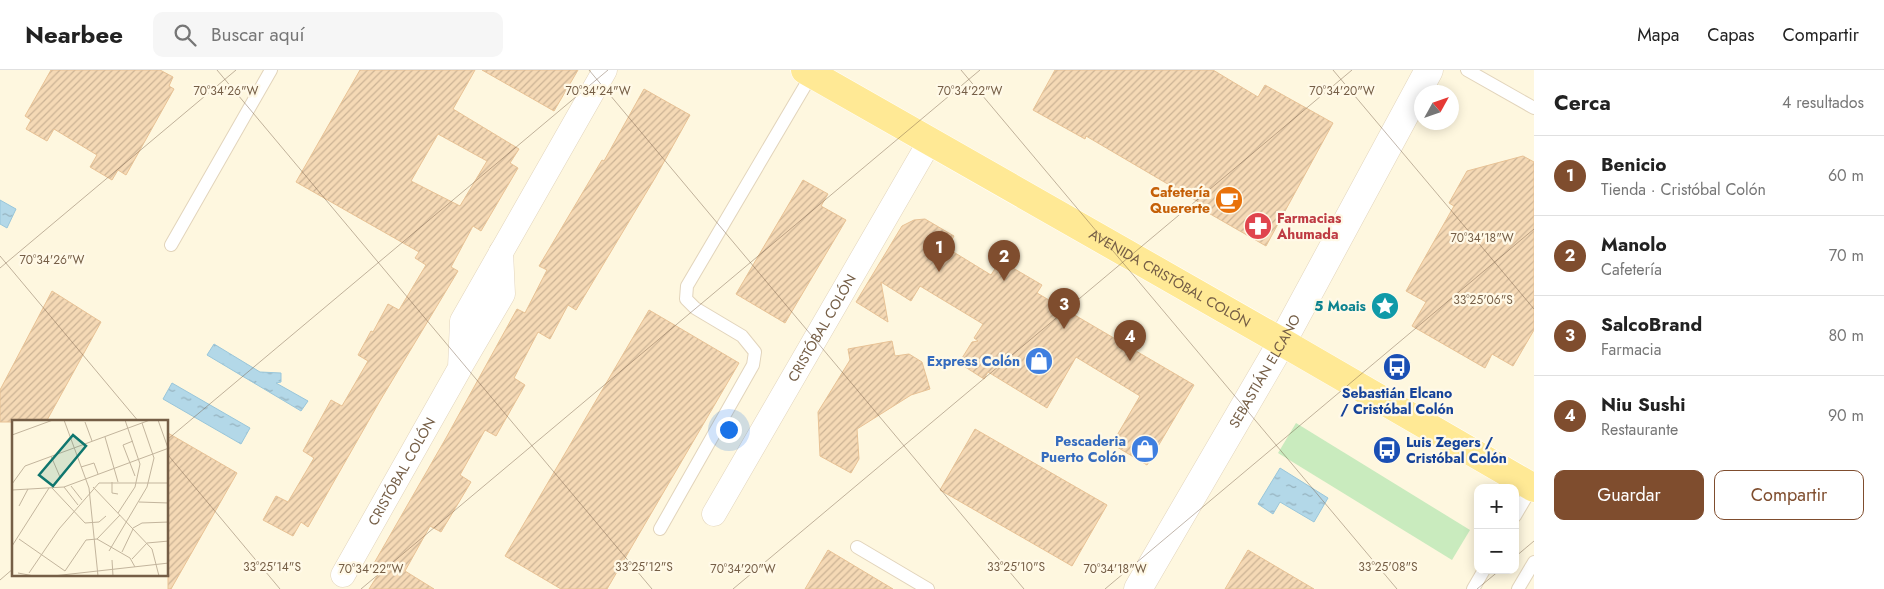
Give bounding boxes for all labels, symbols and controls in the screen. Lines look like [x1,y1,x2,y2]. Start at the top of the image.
search box [153,12,503,57]
text: Nearbee [25,17,123,52]
icon: search [171,21,199,49]
text: Buscar aquí [211,21,304,48]
text: Mapa [1637,22,1679,48]
text: Capas [1707,22,1755,48]
text: Compartir [1783,22,1859,48]
text: 70°34'26"W [193,82,259,100]
text: 70°34'24"W [565,82,631,100]
text: 70°34'22"W [938,82,1003,100]
text: 70°34'20"W [1309,82,1375,100]
north arrow [1414,85,1459,130]
text: Cerca [1554,88,1611,118]
text: 4 resultados [1782,91,1864,114]
text: Benicio [1601,151,1667,178]
text: 1 [1566,164,1574,187]
text: 60 m [1828,164,1864,187]
text: Tienda · Cristóbal Colón [1601,178,1766,201]
place label: Cafetería Quererte [1150,182,1210,218]
cafe icon: Cafetería Quererte [1214,185,1244,215]
place label: Farmacias Ahumada [1276,208,1342,244]
pharmacy icon: Farmacias Ahumada [1243,211,1273,241]
street label: AVENIDA CRISTÓBAL COLÓN [1085,224,1254,332]
text: 70°34'18"W [1450,229,1514,247]
pin: 1 [923,231,955,272]
text: Manolo [1601,231,1667,258]
pin: 2 [988,240,1020,281]
text: 2 [1565,244,1575,267]
text: 70 m [1829,244,1864,267]
text: 70°34'26"W [19,251,85,269]
text: Cafetería [1601,258,1662,281]
street label: CRISTÓBAL COLÓN [783,270,861,385]
pin: 3 [1048,288,1080,329]
place icon: 5 Moais [1370,291,1400,321]
text: 33°25'06"S [1453,291,1513,309]
place label: 5 Moais [1314,296,1367,316]
street label: SEBASTIÁN ELCANO [1224,311,1305,432]
text: SalcoBrand [1601,311,1702,338]
pin: 4 [1114,320,1146,361]
text: 3 [1565,324,1575,347]
text: 80 m [1828,324,1864,347]
text: Farmacia [1601,338,1661,361]
shop icon: Express Colón [1024,346,1054,376]
place label: Express Colón [927,351,1020,371]
bus stop icon: Sebastián Elcano / Cristóbal Colón [1382,352,1412,382]
place label: Sebastián Elcano / Cristóbal Colón [1340,383,1454,419]
text: Niu Sushi [1601,391,1685,418]
text: 4 [1564,404,1576,427]
text: 90 m [1828,404,1864,427]
street label: CRISTÓBAL COLÓN [363,414,440,529]
your location [716,417,742,443]
text: Restaurante [1601,418,1678,441]
inset map [12,420,169,576]
place label: Pescaderia Puerto Colón [1041,431,1126,467]
place label: Luis Zegers / Cristóbal Colón [1406,432,1507,468]
shop icon: Pescaderia Puerto Colón [1130,434,1160,464]
bus stop icon: Luis Zegers / Cristóbal Colón [1372,435,1402,465]
button: Guardar [1554,470,1704,520]
button: Compartir [1714,470,1864,520]
map controls [1474,484,1519,574]
button: + [1474,484,1519,529]
button: − [1474,529,1519,574]
text: 33°25'14"S [243,558,301,576]
text: 33°25'12"S [615,558,673,576]
text: 33°25'10"S [987,558,1046,576]
text: 33°25'08"S [1358,558,1418,576]
text: 70°34'22"W [339,560,404,578]
text: 70°34'20"W [710,560,776,578]
text: 70°34'18"W [1083,560,1147,578]

